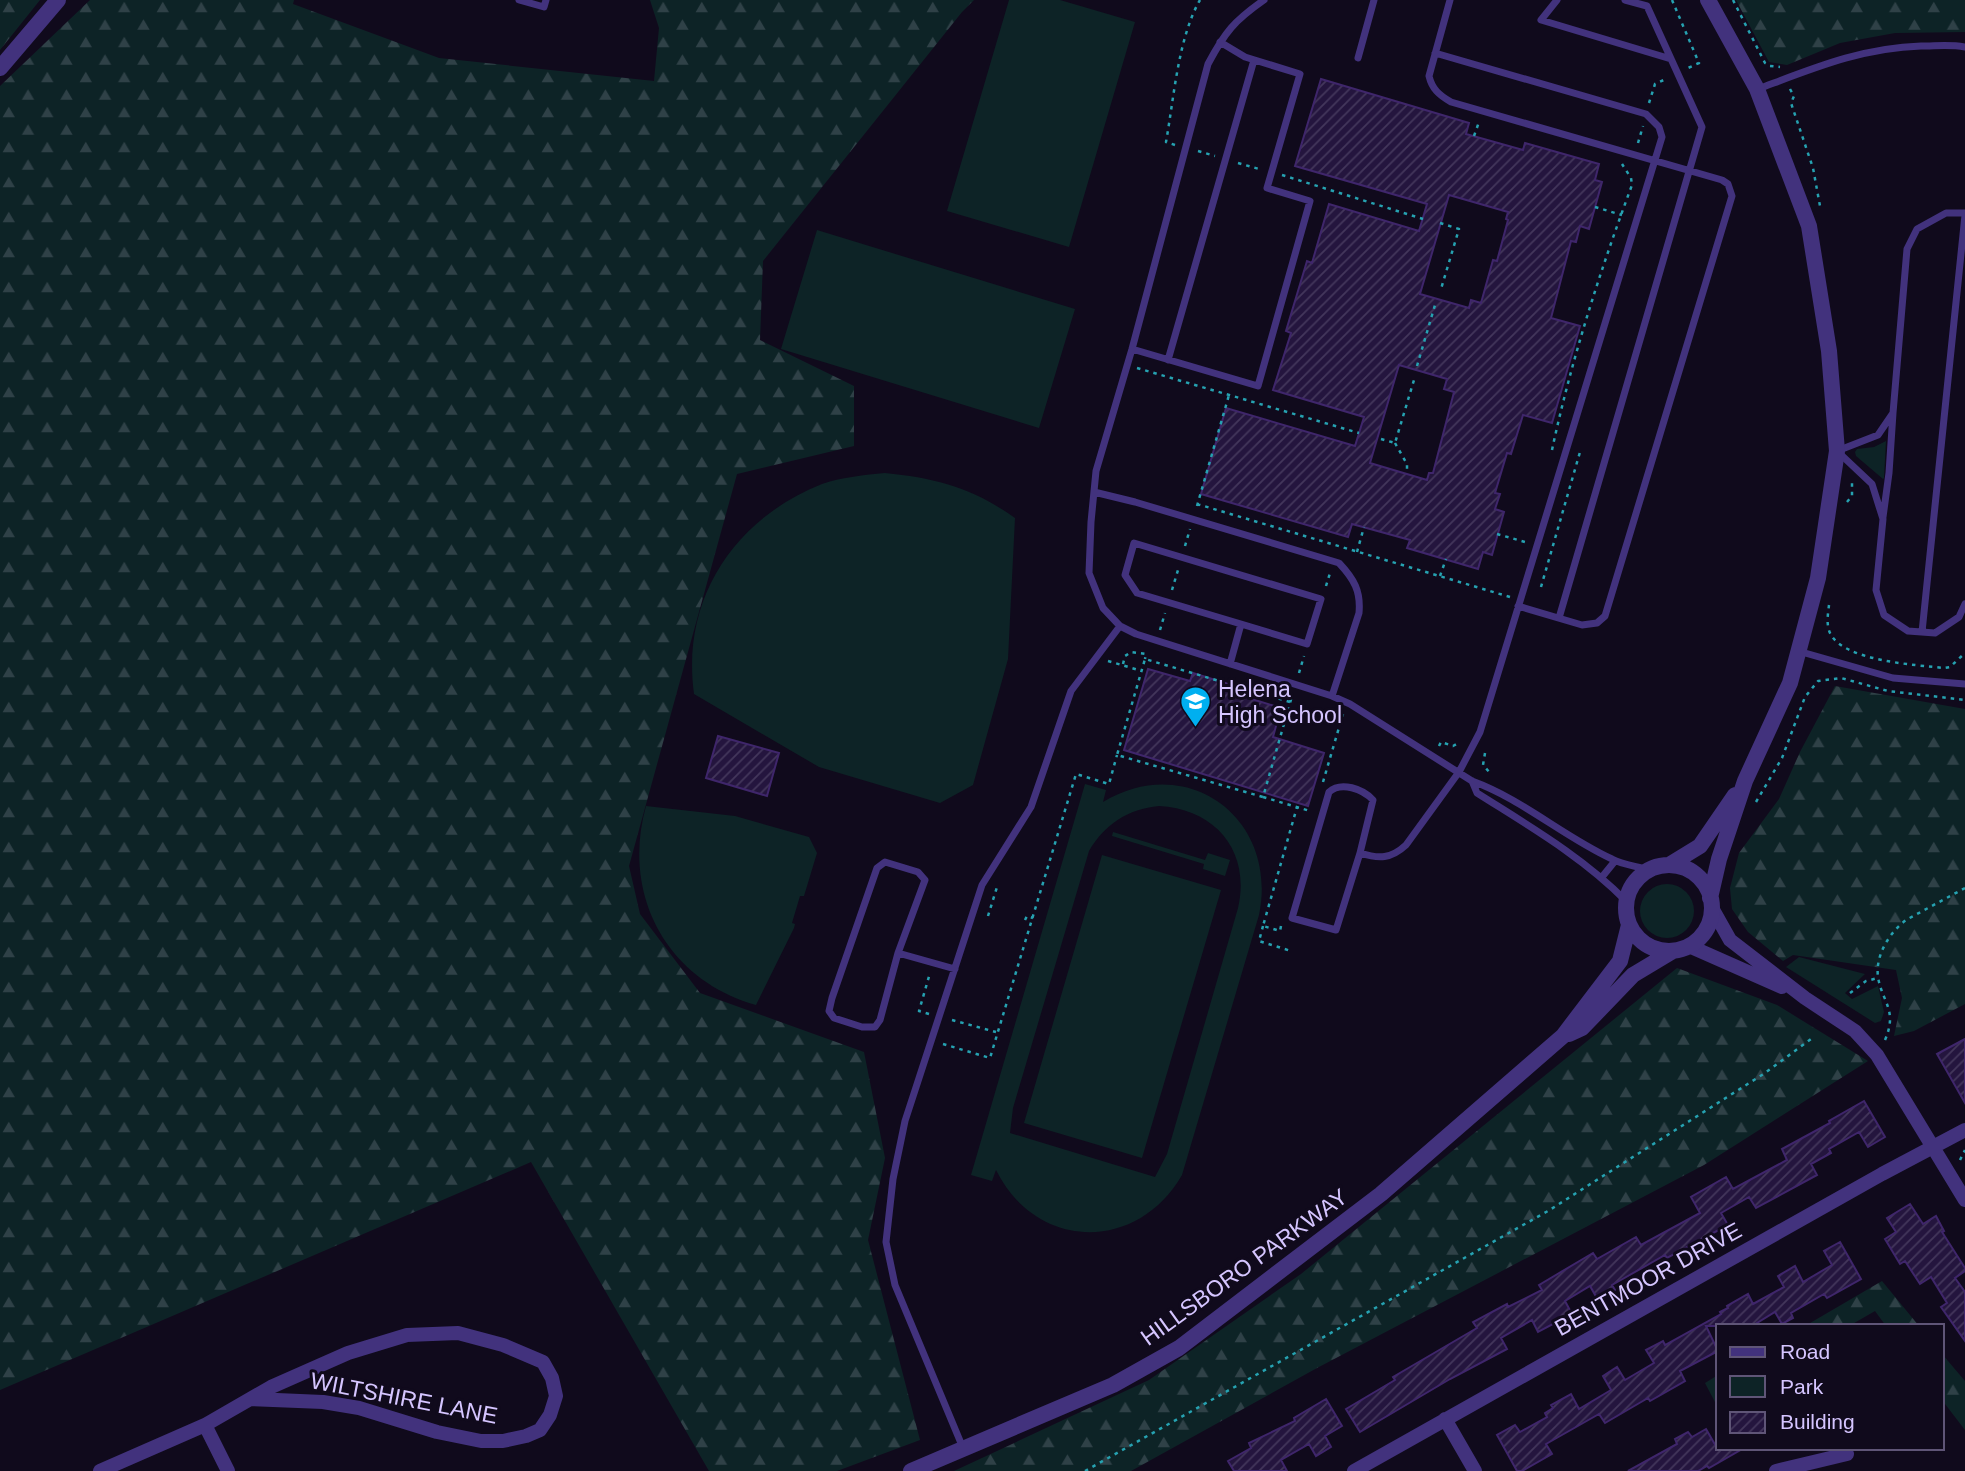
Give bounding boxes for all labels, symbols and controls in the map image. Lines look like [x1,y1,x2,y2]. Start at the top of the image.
place label: Helena High School [1218,676,1342,728]
school or university icon: Helena High School [1178,685,1212,729]
street label: HILLSBORO PARKWAY [1136,1183,1352,1351]
street label: BENTMOOR DRIVE [1550,1217,1746,1341]
legend [1716,1324,1944,1450]
text: Road [1780,1340,1830,1363]
street label: WILTSHIRE LANE [308,1367,500,1429]
text: Park [1780,1375,1824,1398]
text: Building [1780,1410,1855,1433]

